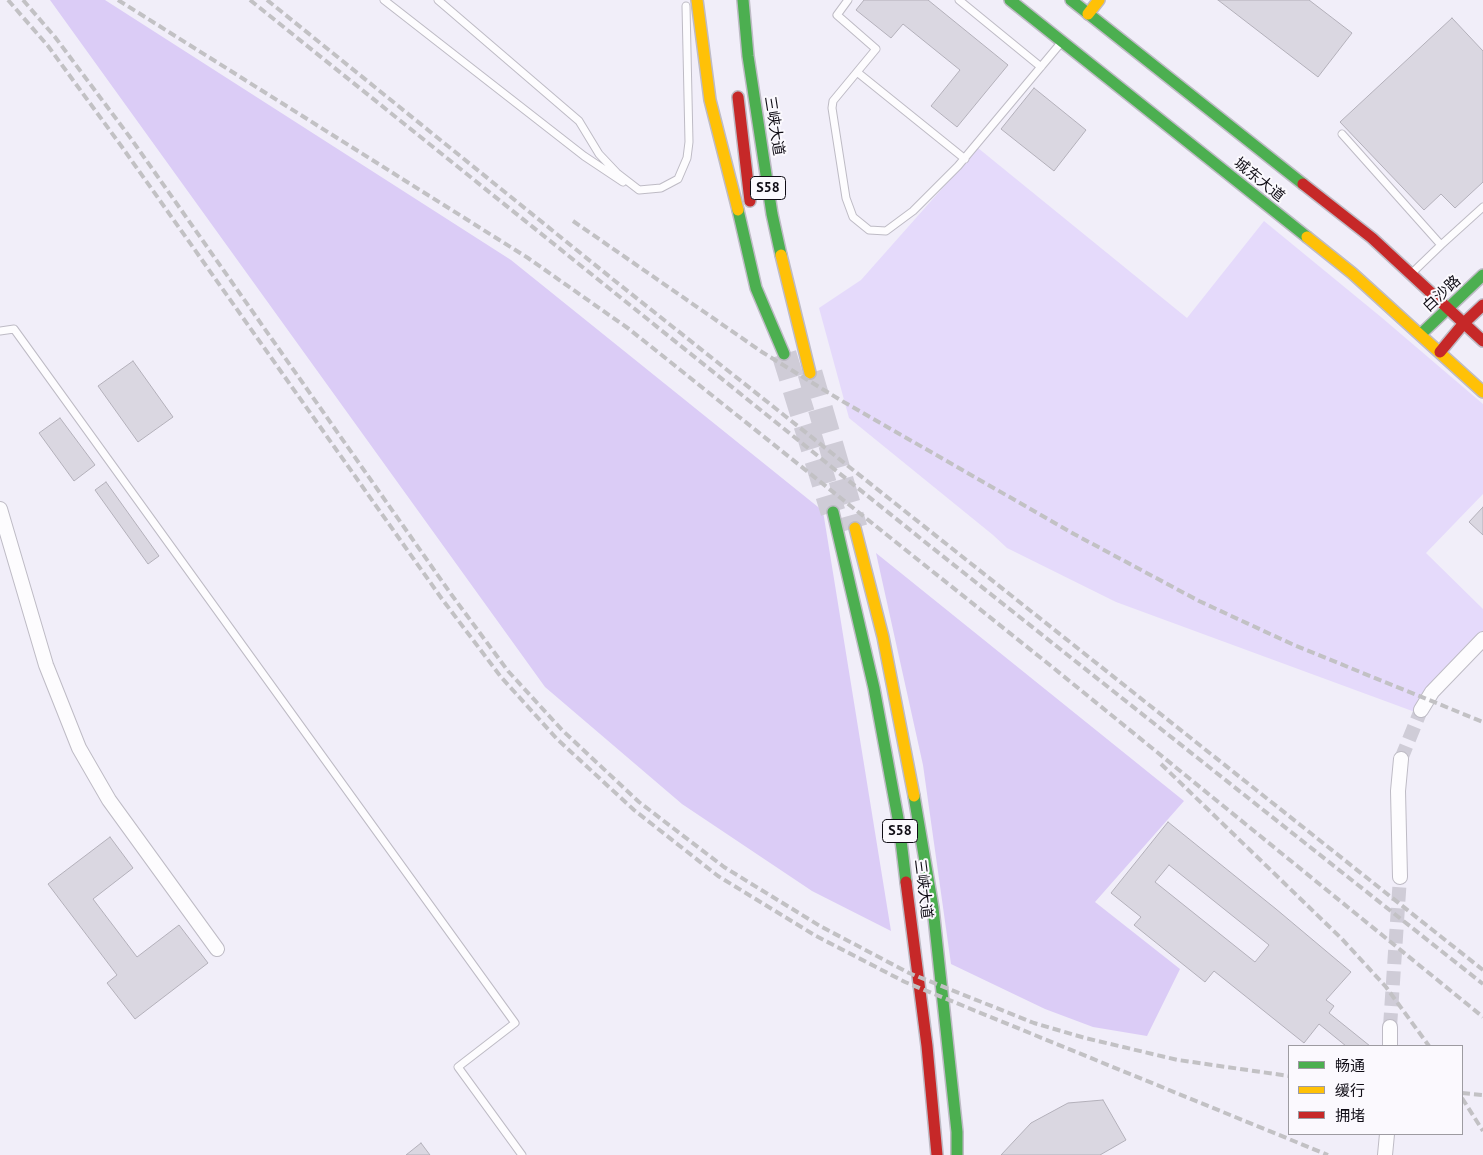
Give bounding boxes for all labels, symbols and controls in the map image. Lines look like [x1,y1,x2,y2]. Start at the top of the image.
street label: 三峡大道 [760,95,788,157]
street label: 城东大道 [1230,154,1288,206]
road number: S58 [750,177,786,200]
street label: 白沙路 [1419,272,1465,316]
road number: S58 [882,819,918,842]
street label: 三峡大道 [910,858,936,920]
legend [1288,1045,1463,1135]
text: 畅通 [1335,1056,1365,1075]
text: 缓行 [1335,1081,1365,1100]
text: 拥堵 [1335,1106,1365,1125]

